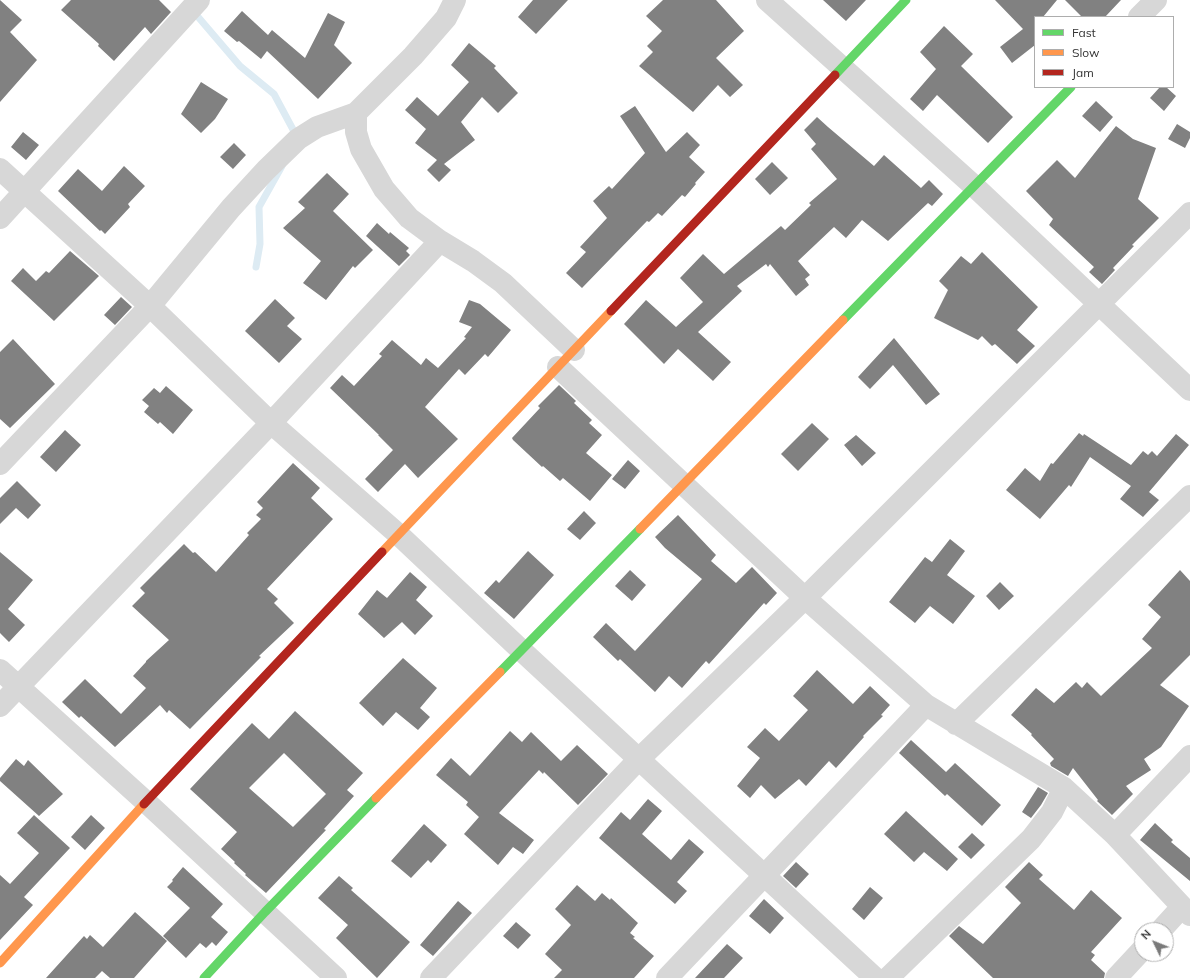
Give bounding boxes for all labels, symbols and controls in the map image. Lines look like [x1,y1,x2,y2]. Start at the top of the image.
legend [1034,16,1174,88]
text: Fast [1072,25,1096,40]
text: Slow [1072,45,1100,60]
text: Jam [1072,65,1094,80]
north arrow [1134,922,1174,962]
text: N [1138,927,1154,942]

